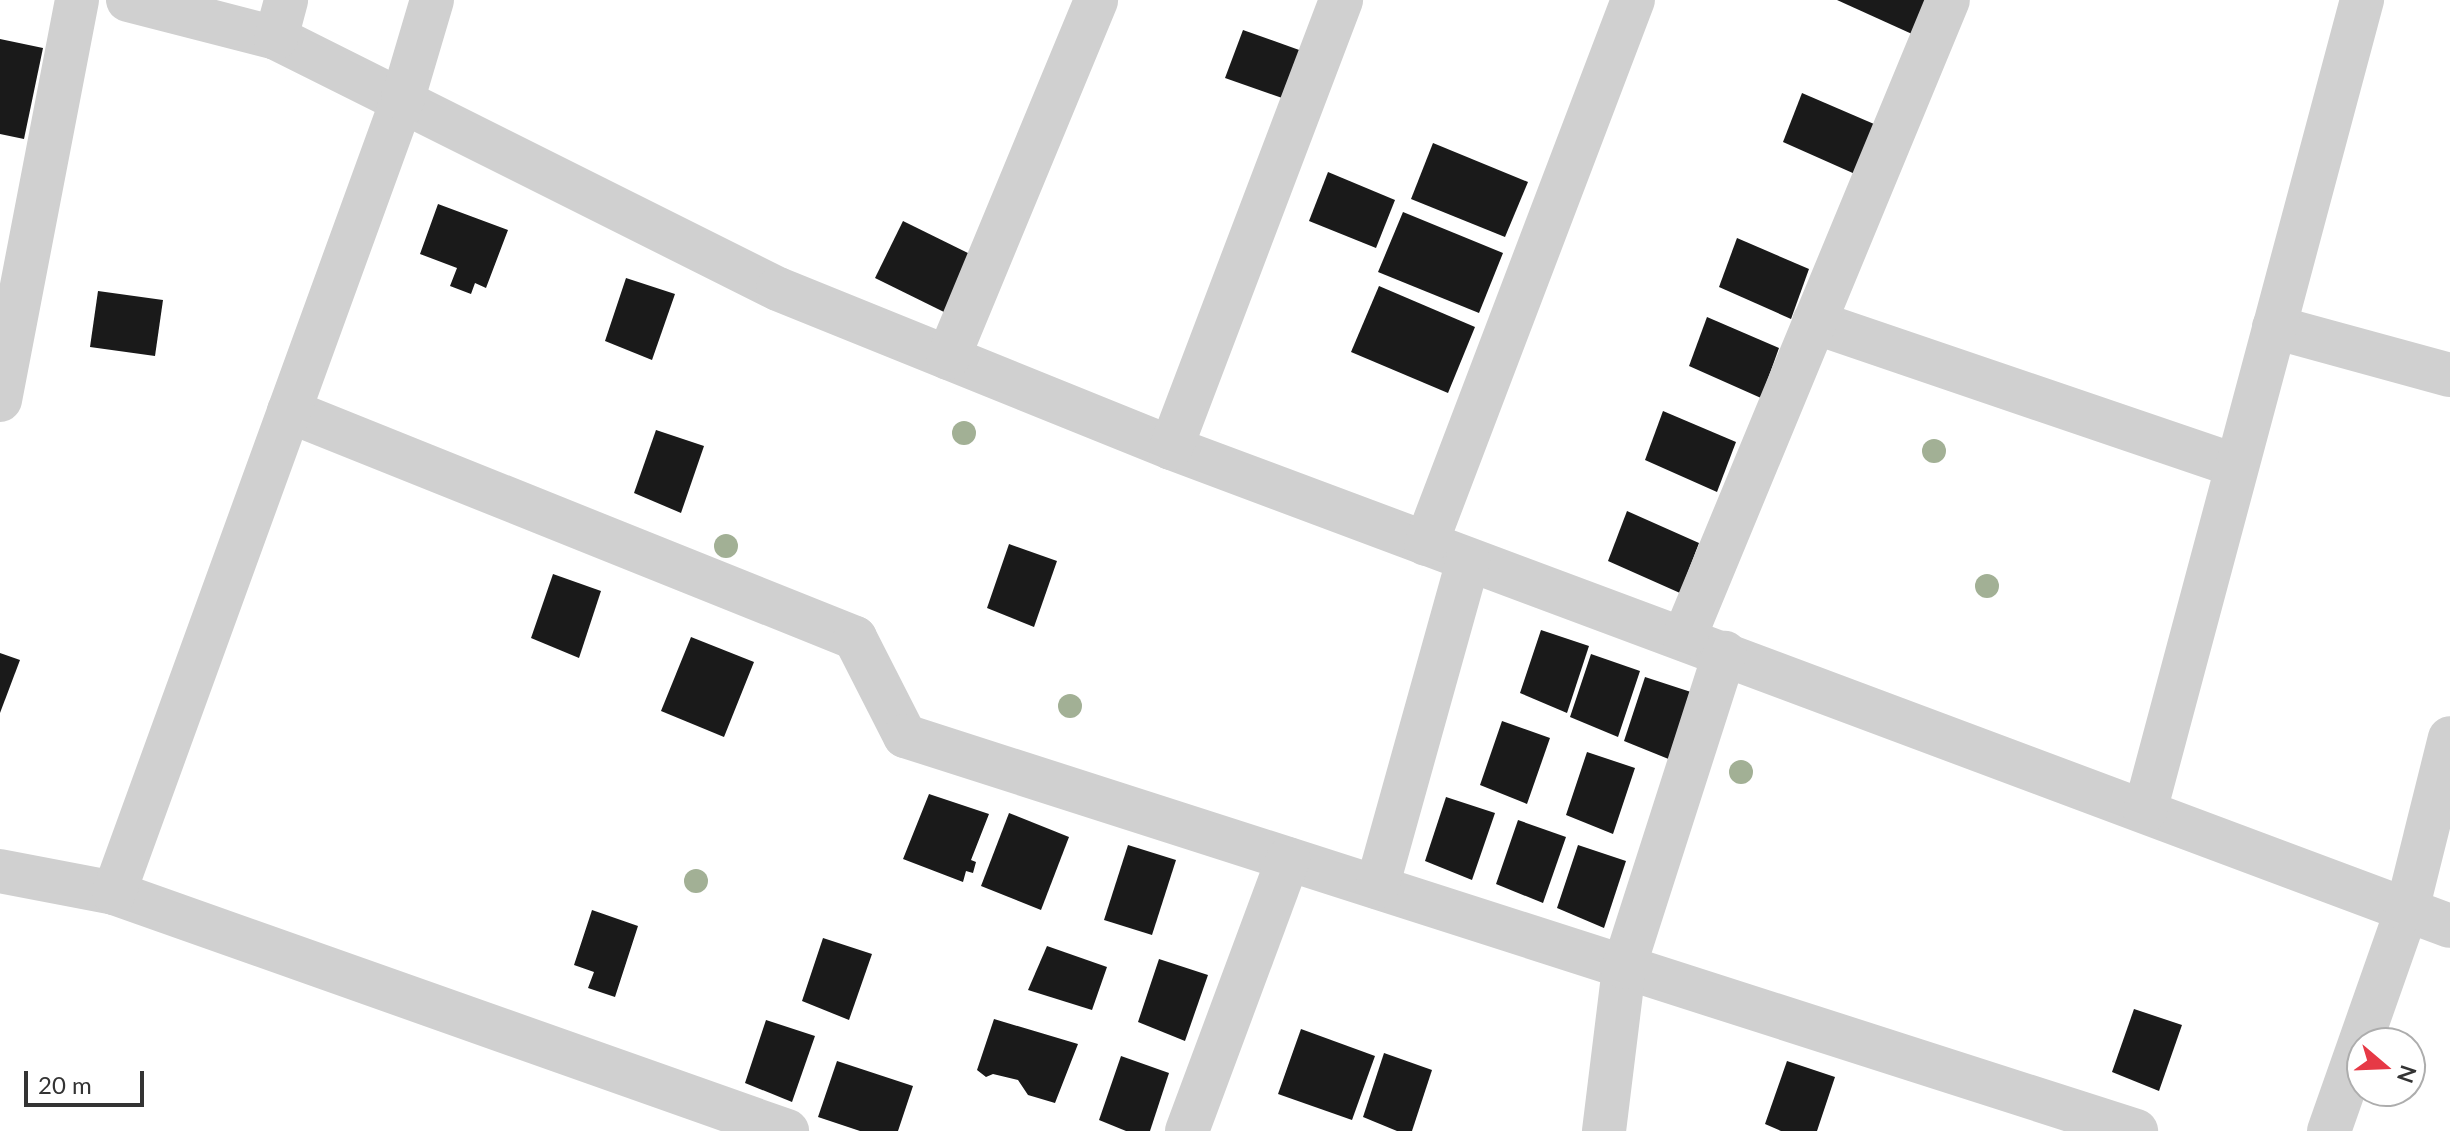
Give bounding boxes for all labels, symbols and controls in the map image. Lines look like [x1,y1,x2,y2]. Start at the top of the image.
north arrow [2346,1027,2426,1107]
scale bar [28,1055,148,1105]
text: N [2392,1062,2423,1087]
text: 20 m [38,1070,92,1099]

